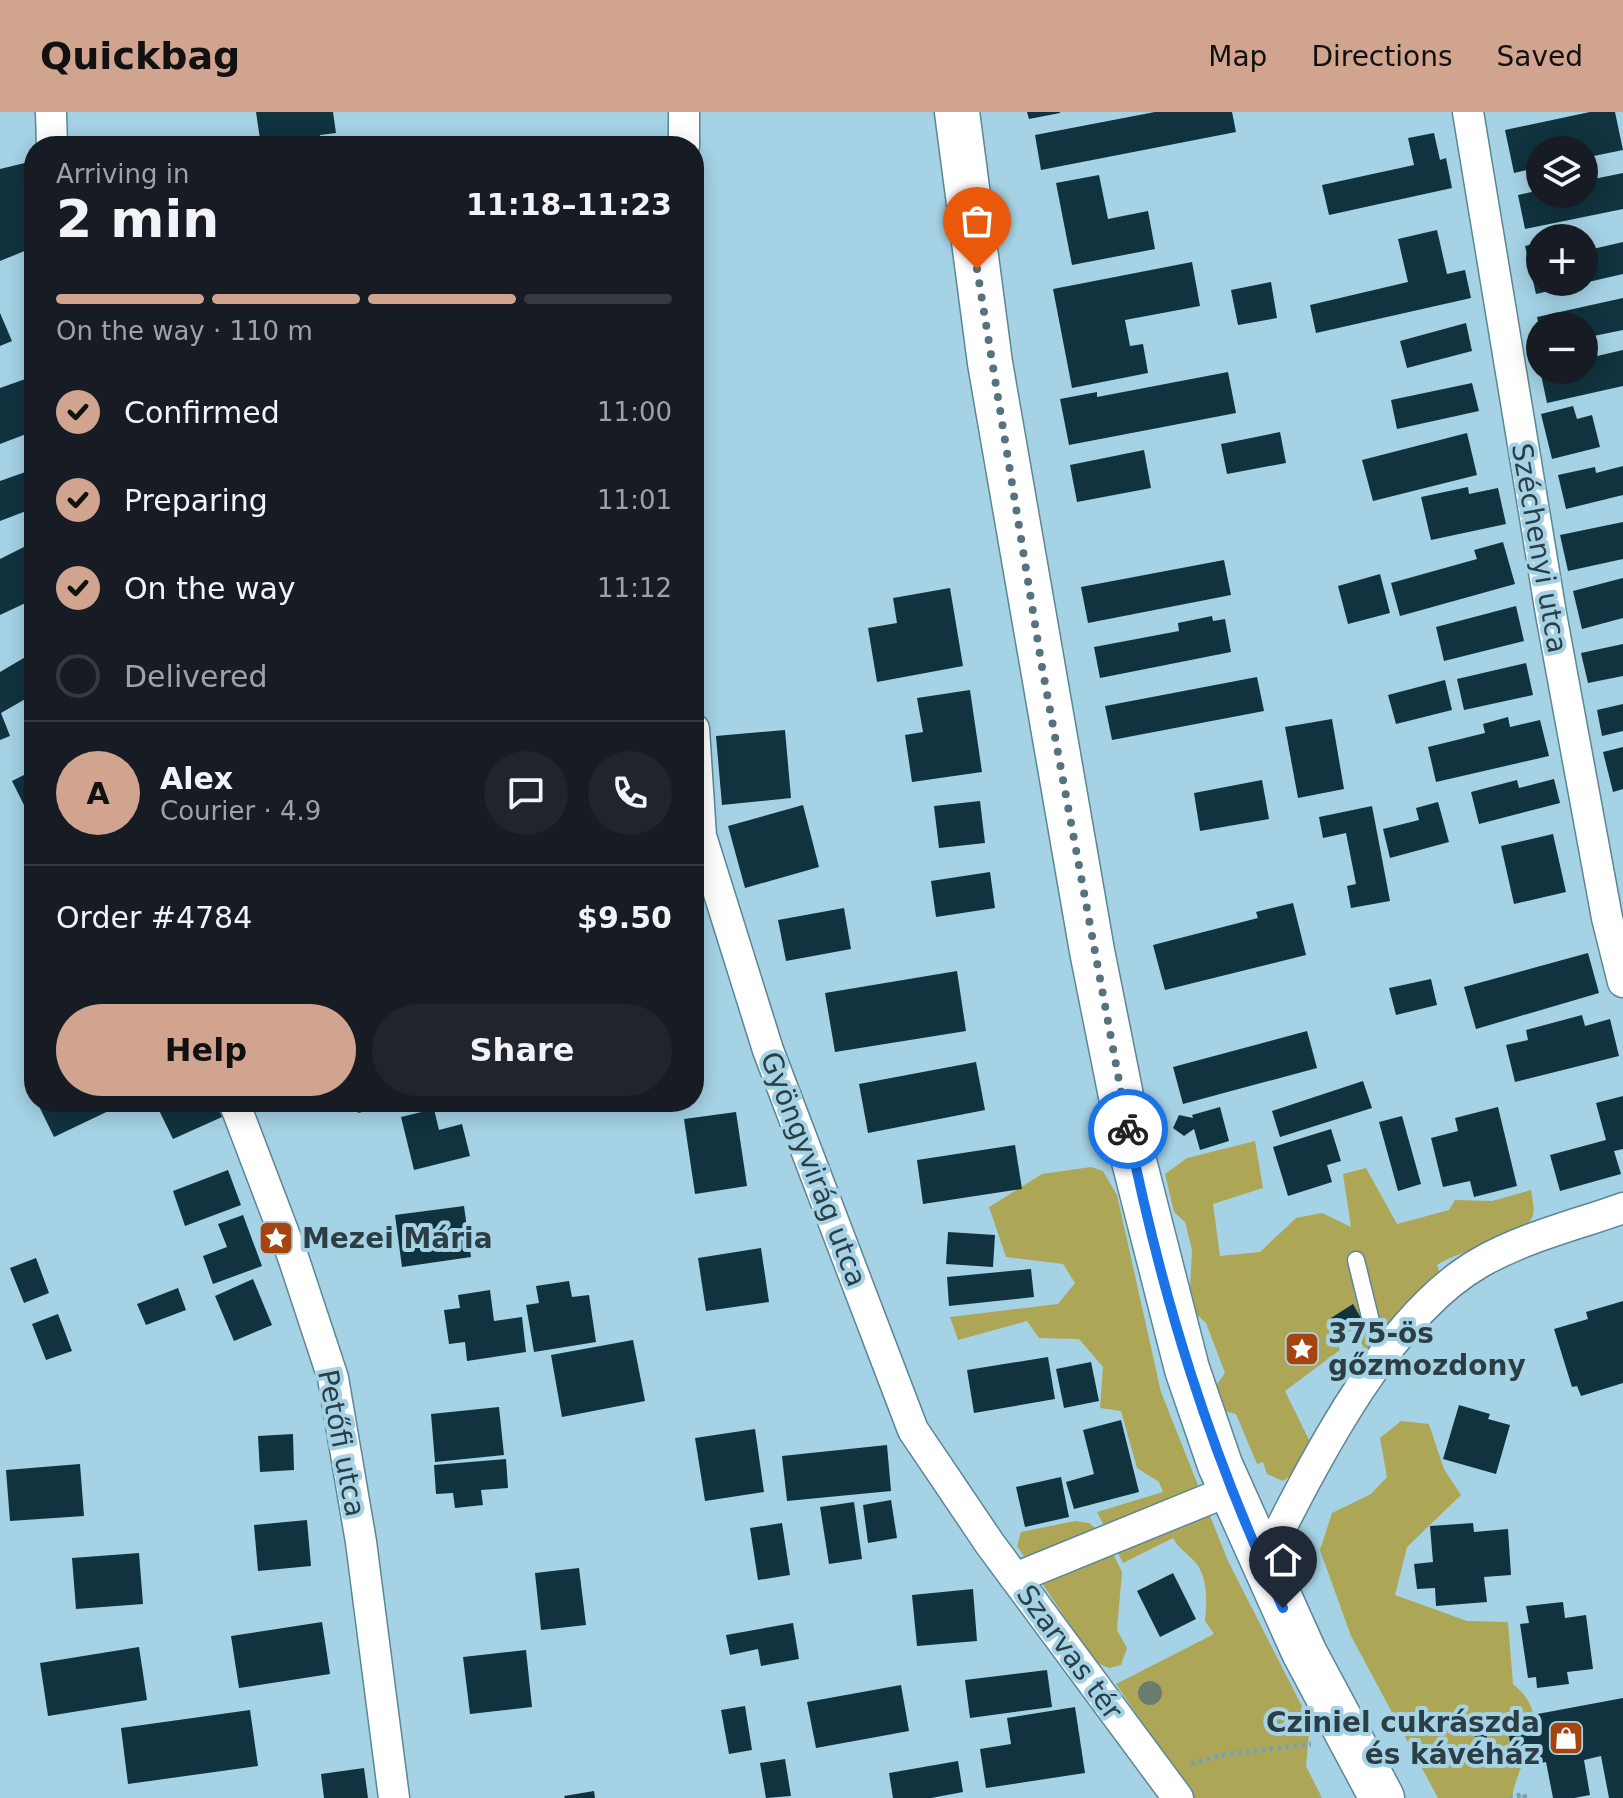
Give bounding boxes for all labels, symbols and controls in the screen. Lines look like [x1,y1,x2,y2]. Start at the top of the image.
text: Quickbag [40,34,240,78]
text: Map [1208,40,1267,73]
text: Directions [1311,40,1452,73]
text: Saved [1496,40,1583,73]
map controls [1526,136,1598,384]
button: layers [1526,136,1598,208]
text: Arriving in [56,159,190,189]
text: 11:18–11:23 [466,187,672,222]
pin [943,187,1011,269]
text: 2 min [56,189,219,249]
icon: bag [955,199,999,243]
button: + [1526,224,1598,296]
button: − [1526,312,1598,384]
text: On the way · 110 m [56,316,313,346]
icon: check [56,390,100,434]
text: Confirmed [124,395,280,430]
text: 11:00 [597,397,672,427]
street label: Széchenyi utca [1505,441,1574,656]
icon: check [56,478,100,522]
text: Preparing [124,483,268,518]
text: 11:01 [597,485,672,515]
icon: check [56,566,100,610]
text: On the way [124,571,296,606]
text: 11:12 [597,573,672,603]
text: Delivered [124,659,268,694]
button: chat [484,751,568,835]
button: phone [588,751,672,835]
text: Alex [160,761,233,796]
text: A [86,776,110,811]
text: Courier · 4.9 [160,796,321,826]
text: Order #4784 [56,900,252,935]
text: $9.50 [577,900,672,935]
button: Help [56,1004,356,1096]
button: Share [372,1004,672,1096]
street label: Gyöngyvirág utca [754,1047,873,1291]
courier [1088,1089,1168,1169]
icon: bike [1106,1107,1150,1151]
place icon: Mezei Mária [257,1219,295,1257]
place label: Mezei Mária [302,1222,493,1255]
place label: 375-ös gőzmozdony [1328,1317,1526,1382]
place icon: 375-ös gőzmozdony [1283,1330,1321,1368]
street label: Petőfi utca [311,1367,372,1519]
pin [1249,1526,1317,1608]
icon: home [1261,1538,1305,1582]
street label: Szarvas tér [1010,1579,1130,1726]
place label: Cziniel cukrászda és kávéház [1266,1706,1540,1771]
shop icon: Cziniel cukrászda és kávéház [1547,1719,1585,1757]

